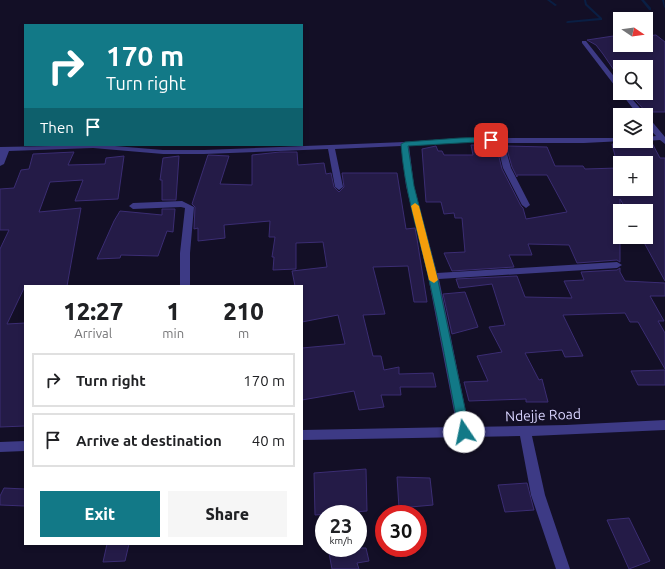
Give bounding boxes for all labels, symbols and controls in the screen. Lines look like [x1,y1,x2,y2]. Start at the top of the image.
north arrow [613,12,653,52]
map controls [613,12,653,244]
icon: right [40,40,92,92]
text: 170 m [106,40,184,71]
button: search [613,60,653,100]
text: Turn right [106,73,186,93]
button: layers [613,108,653,148]
icon: arrive [82,116,104,138]
text: Then [40,119,74,136]
pin [474,123,508,157]
icon: arrive [480,129,502,151]
button: + [613,156,653,196]
button: − [613,204,653,244]
text: 12:27 [63,298,123,325]
text: 1 [166,298,180,325]
text: 210 [223,298,264,325]
text: Arrival [74,326,112,340]
text: min [162,326,184,340]
text: m [238,326,249,340]
icon: right [42,369,64,391]
text: Turn right [76,372,146,389]
text: 170 m [243,372,285,389]
street label: Ndejje Road [505,406,581,424]
position arrow [443,411,485,453]
icon: arrive [42,429,64,451]
text: Arrive at destination [76,432,222,449]
text: 40 m [252,432,285,449]
button: Exit [40,491,160,537]
button: Share [168,491,287,537]
speed limit sign: 30 [375,505,427,557]
text: 23 [330,514,352,537]
text: km/h [329,535,353,546]

